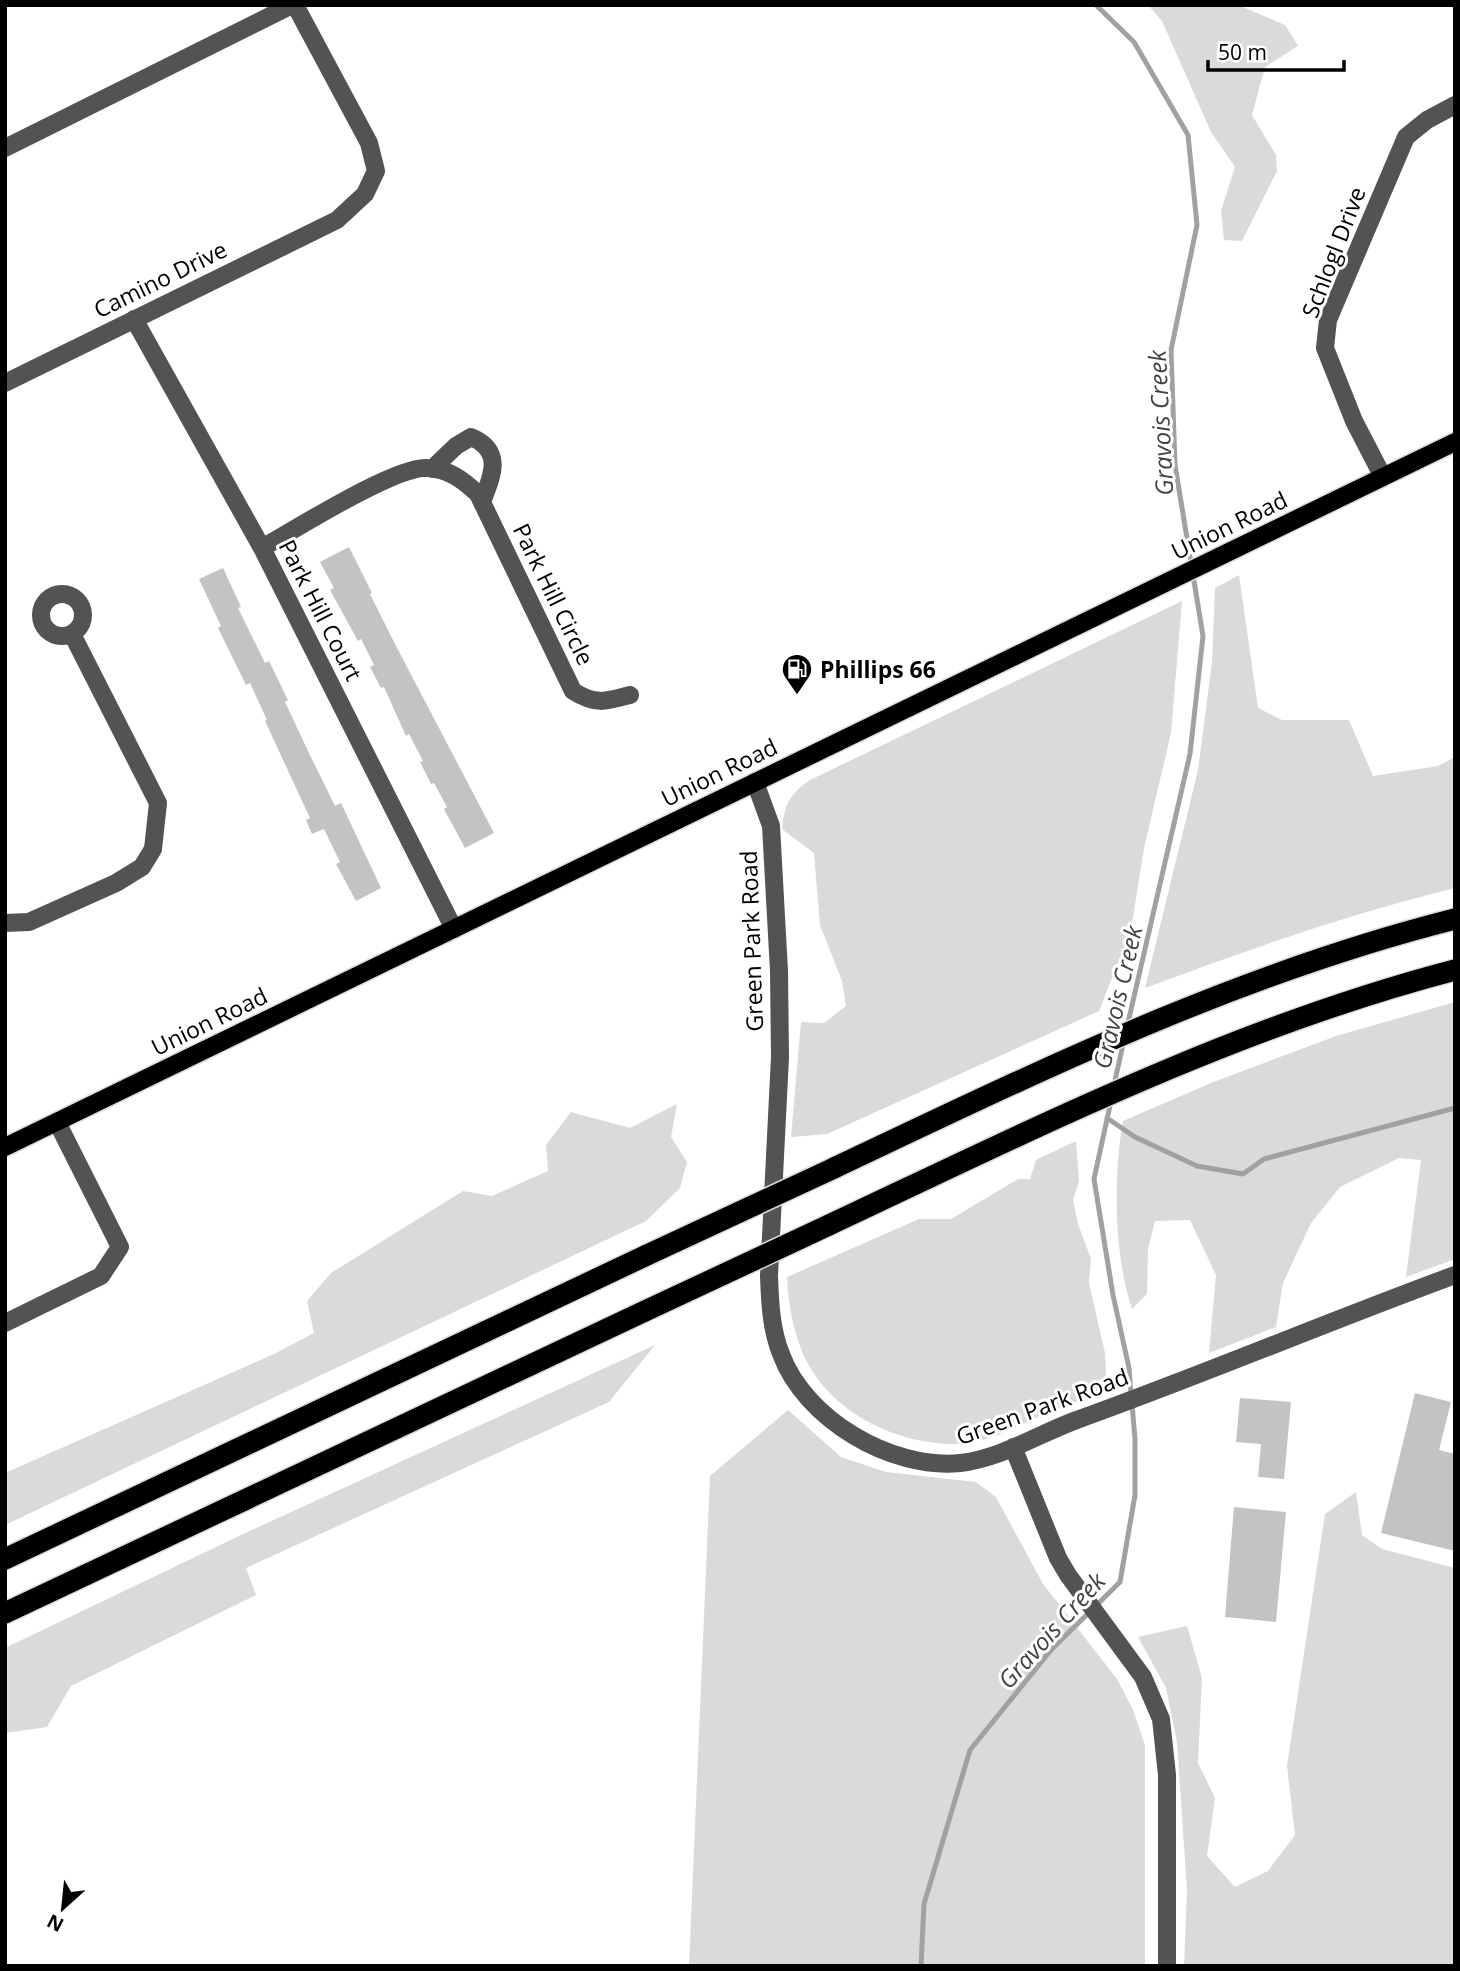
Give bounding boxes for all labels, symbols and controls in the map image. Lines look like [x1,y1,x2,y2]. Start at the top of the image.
scale bar [1208,28,1344,72]
text: 50 m [1218,38,1267,66]
street label: Schlogl Drive [1293,182,1373,322]
street label: Camino Drive [88,233,232,325]
water label: Gravois Creek [1140,348,1180,497]
street label: Union Road [1166,483,1292,567]
street label: Park Hill Circle [506,518,602,670]
street label: Park Hill Court [272,534,370,686]
fuel station icon: Phillips 66 [780,652,814,696]
place label: Phillips 66 [820,653,936,685]
street label: Union Road [656,730,782,814]
street label: Green Park Road [732,850,770,1032]
water label: Gravois Creek [1085,921,1150,1072]
street label: Union Road [146,979,272,1063]
street label: Green Park Road [951,1360,1133,1452]
water label: Gravois Creek [990,1564,1113,1695]
north arrow [28,1873,98,1943]
text: N [42,1908,68,1938]

